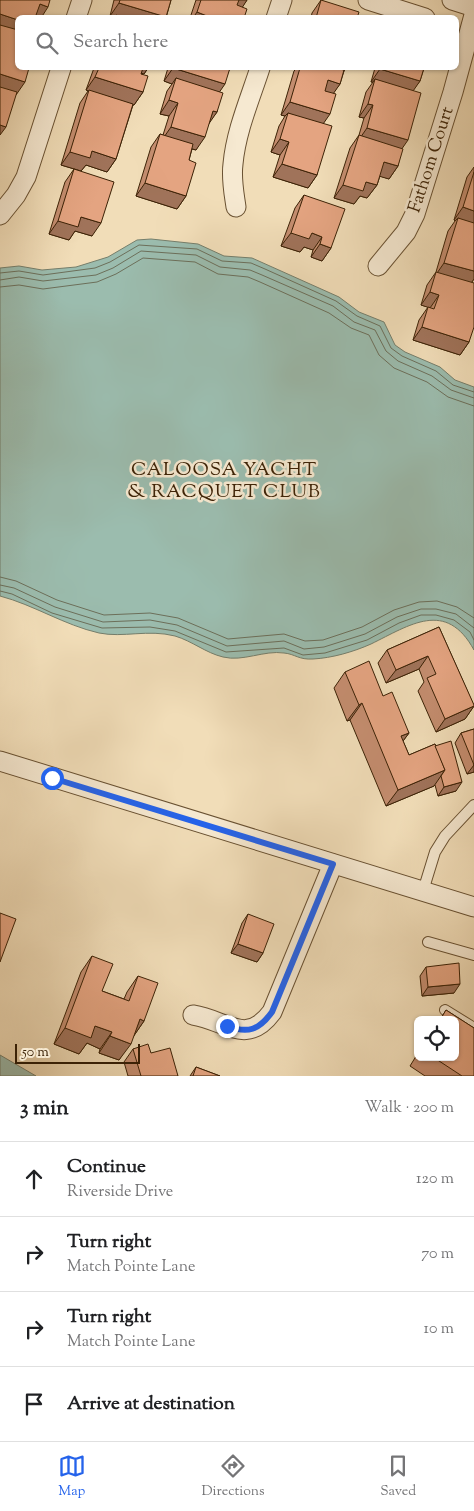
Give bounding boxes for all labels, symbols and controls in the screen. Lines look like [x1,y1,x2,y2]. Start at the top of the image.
search box [15,15,459,70]
icon: search [33,29,61,57]
text: Search here [73,29,168,56]
street label: Fathom Court [403,104,461,216]
district label: CALOOSA YACHT & RACQUET CLUB [127,457,321,506]
route start [41,767,64,790]
route end [216,1015,239,1038]
map controls [414,1016,459,1061]
button: locate [414,1016,459,1061]
scale bar [15,1041,140,1064]
text: 50 m [22,1043,49,1063]
text: 3 min [20,1094,69,1124]
text: Walk · 200 m [365,1097,454,1120]
text: Continue [67,1154,146,1181]
icon: ahead [20,1165,48,1193]
text: 120 m [416,1168,454,1191]
text: Riverside Drive [67,1181,173,1204]
text: Turn right [67,1229,151,1256]
icon: right [20,1240,48,1268]
text: 70 m [421,1243,454,1266]
text: Match Pointe Lane [67,1256,195,1279]
text: Turn right [67,1304,151,1331]
icon: right [20,1315,48,1343]
text: 10 m [424,1318,454,1341]
text: Match Pointe Lane [67,1331,195,1354]
icon: arrive [20,1390,48,1418]
text: Arrive at destination [67,1391,235,1418]
tab: Map [58,1452,86,1502]
tab: Directions [201,1452,265,1502]
tab: Saved [380,1452,416,1502]

